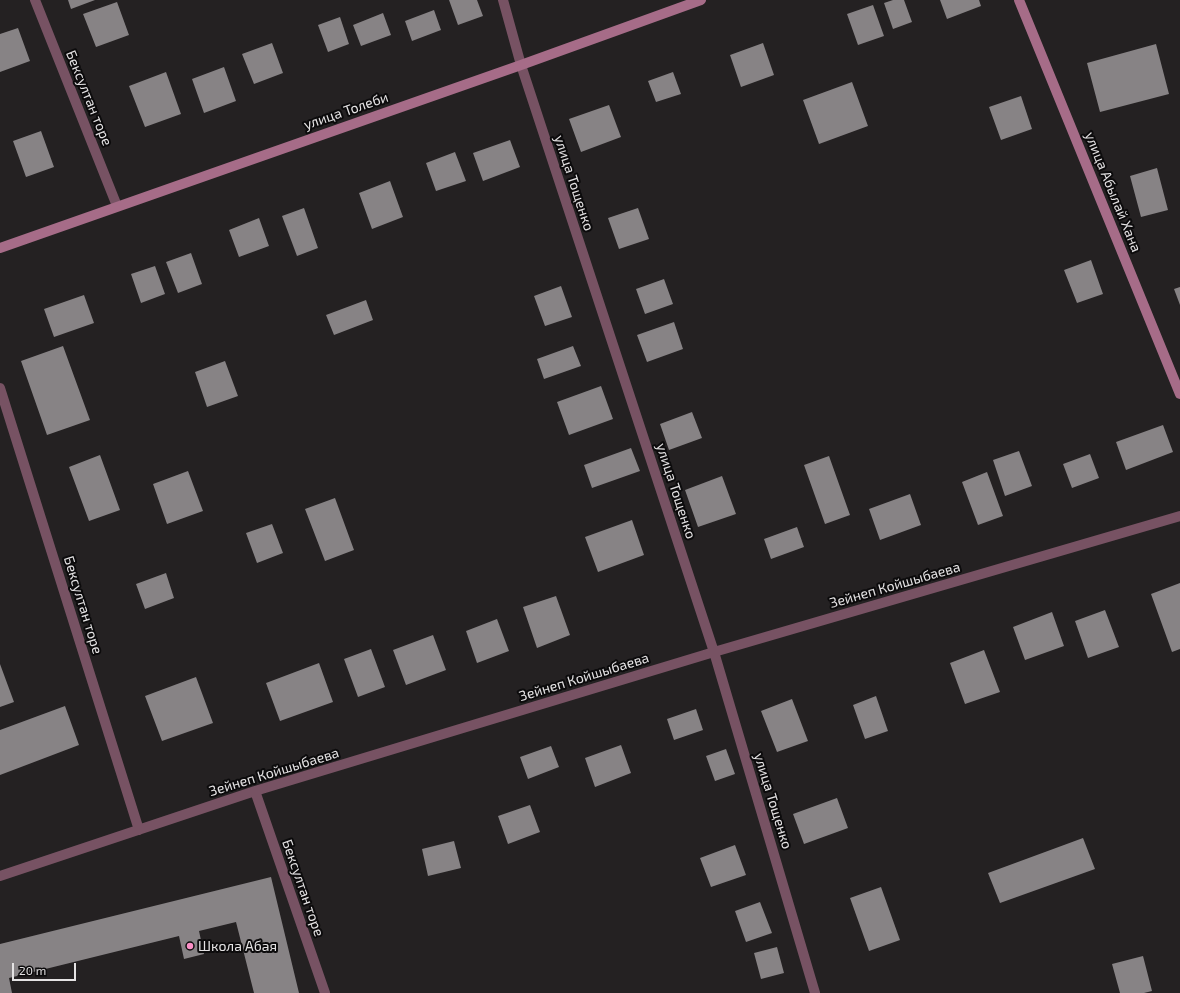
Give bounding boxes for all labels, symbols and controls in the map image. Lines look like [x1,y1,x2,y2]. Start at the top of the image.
street label: Бексултан торе [62,48,116,148]
street label: улица Толеби [301,89,391,133]
street label: улица Абылай Хана [1081,129,1145,255]
street label: улица Тощенко [551,133,597,233]
street label: улица Тощенко [653,441,699,541]
street label: Бексултан торе [60,554,106,656]
street label: Зейнеп Койшыбаева [828,558,962,612]
street label: Зейнеп Койшыбаева [517,649,651,705]
street label: Зейнеп Койшыбаева [207,744,341,800]
street label: улица Тощенко [750,751,796,851]
street label: Бексултан торе [279,837,327,939]
place label: Школа Абая [198,938,277,954]
marker: Школа Абая [185,941,195,951]
scale bar [14,955,78,981]
text: 20 m [19,963,46,977]

